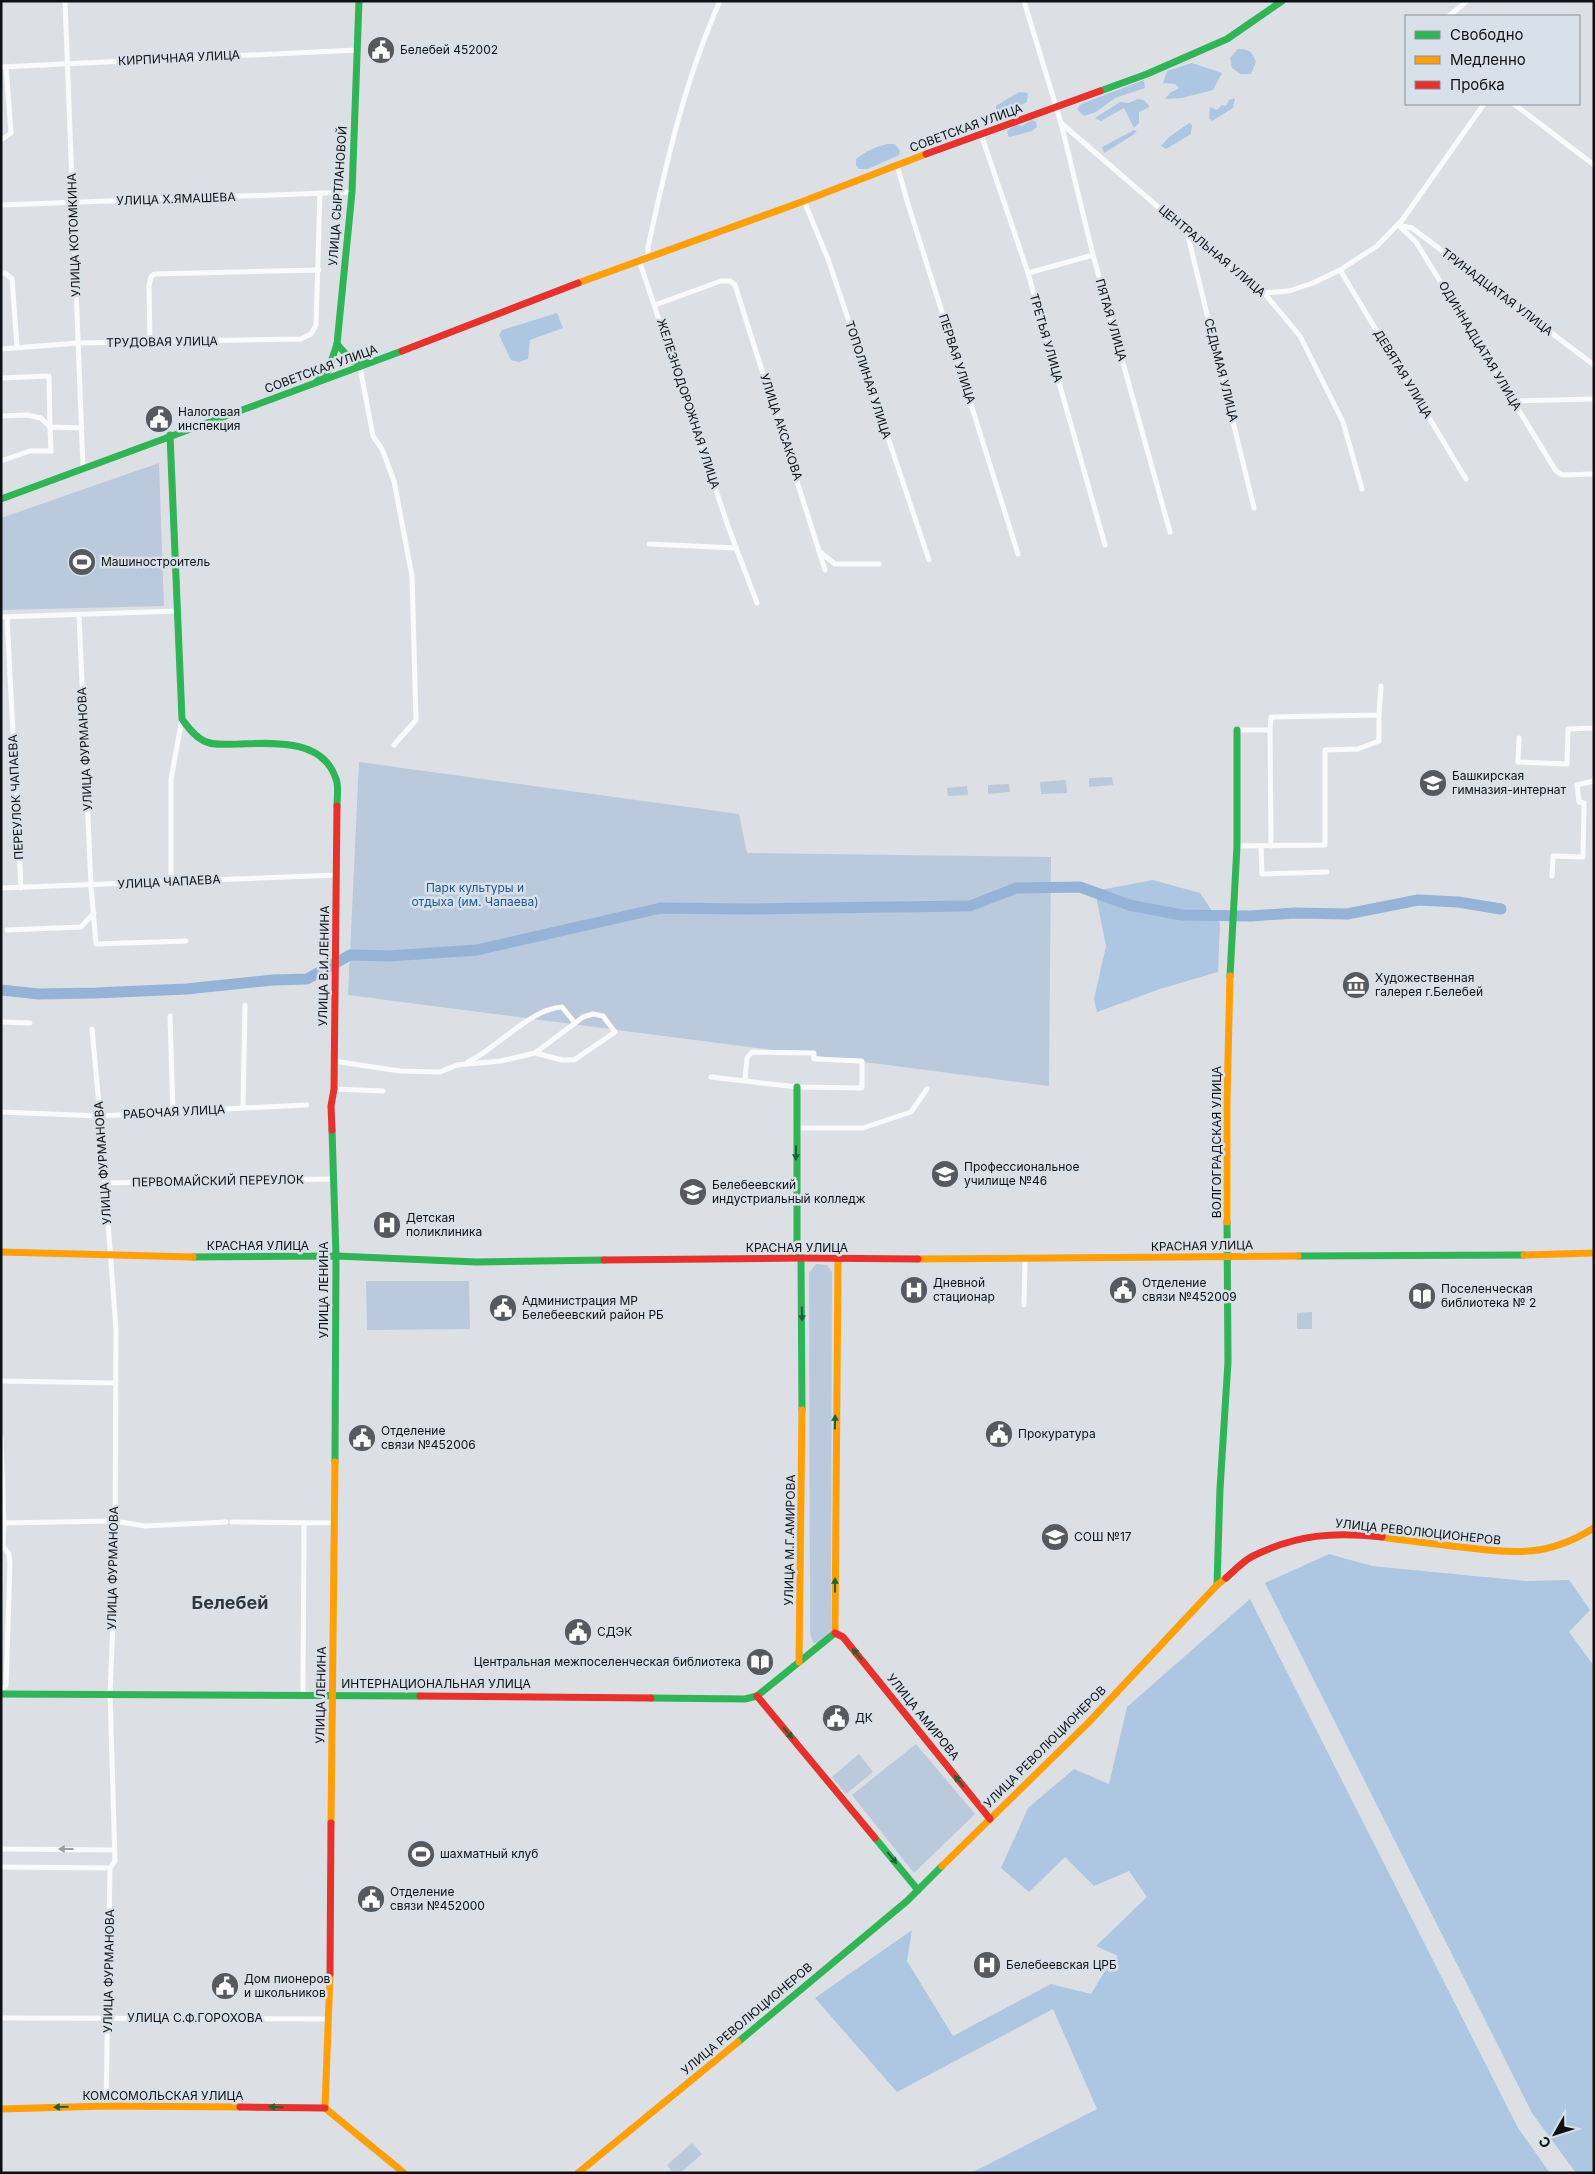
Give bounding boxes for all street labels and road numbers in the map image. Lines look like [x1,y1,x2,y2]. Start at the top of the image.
street label: КИРПИЧНАЯ УЛИЦА [118,47,240,68]
street label: СОВЕТСКАЯ УЛИЦА [907,100,1024,155]
street label: УЛИЦА СЫРТЛАНОВОЙ [325,125,350,267]
street label: УЛИЦА КОТОМКИНА [64,173,83,297]
street label: УЛИЦА Х.ЯМАШЕВА [116,189,236,208]
street label: ЦЕНТРАЛЬНАЯ УЛИЦА [1156,201,1269,300]
street label: ТРИНАДЦАТАЯ УЛИЦА [1438,245,1556,339]
street label: ПЯТАЯ УЛИЦА [1093,277,1130,363]
street label: ОДИННАДЦАТАЯ УЛИЦА [1436,278,1525,413]
street label: ТРЕТЬЯ УЛИЦА [1027,292,1066,384]
street label: ПЕРВАЯ УЛИЦА [936,312,979,406]
street label: СЕДЬМАЯ УЛИЦА [1201,316,1242,423]
street label: ЖЕЛЕЗНОДОРОЖНАЯ УЛИЦА [654,317,723,491]
street label: ТОПОЛИНАЯ УЛИЦА [842,319,895,441]
street label: ДЕВЯТАЯ УЛИЦА [1371,326,1436,421]
street label: ТРУДОВАЯ УЛИЦА [106,333,218,350]
street label: СОВЕТСКАЯ УЛИЦА [262,341,379,396]
street label: УЛИЦА АКСАКОВА [757,371,806,482]
street label: УЛИЦА ФУРМАНОВА [74,687,95,811]
street label: ПЕРЕУЛОК ЧАПАЕВА [5,734,26,860]
street label: УЛИЦА ЧАПАЕВА [117,871,221,892]
street label: УЛИЦА В.И.ЛЕНИНА [315,905,332,1027]
street label: ВОЛГОГРАДСКАЯ УЛИЦА [1209,1066,1224,1218]
street label: УЛИЦА ФУРМАНОВА [91,1101,114,1225]
street label: РАБОЧАЯ УЛИЦА [123,1101,225,1122]
street label: ПЕРВОМАЙСКИЙ ПЕРЕУЛОК [132,1172,304,1190]
street label: КРАСНАЯ УЛИЦА [1151,1237,1253,1254]
street label: КРАСНАЯ УЛИЦА [207,1238,309,1253]
street label: КРАСНАЯ УЛИЦА [746,1240,848,1255]
street label: УЛИЦА ЛЕНИНА [316,1241,331,1339]
street label: УЛИЦА М.Г.АМИРОВА [781,1474,798,1606]
street label: УЛИЦА ФУРМАНОВА [104,1506,121,1630]
street label: УЛИЦА РЕВОЛЮЦИОНЕРОВ [1334,1515,1502,1548]
street label: УЛИЦА ЛЕНИНА [312,1646,329,1744]
street label: УЛИЦА АМИРОВА [884,1670,963,1763]
street label: ИНТЕРНАЦИОНАЛЬНАЯ УЛИЦА [341,1676,531,1691]
street label: УЛИЦА РЕВОЛЮЦИОНЕРОВ [980,1682,1109,1811]
street label: УЛИЦА ФУРМАНОВА [100,1909,117,2033]
street label: УЛИЦА РЕВОЛЮЦИОНЕРОВ [678,1959,815,2078]
street label: УЛИЦА С.Ф.ГОРОХОВА [127,2010,263,2025]
street label: КОМСОМОЛЬСКАЯ УЛИЦА [82,2088,244,2103]

